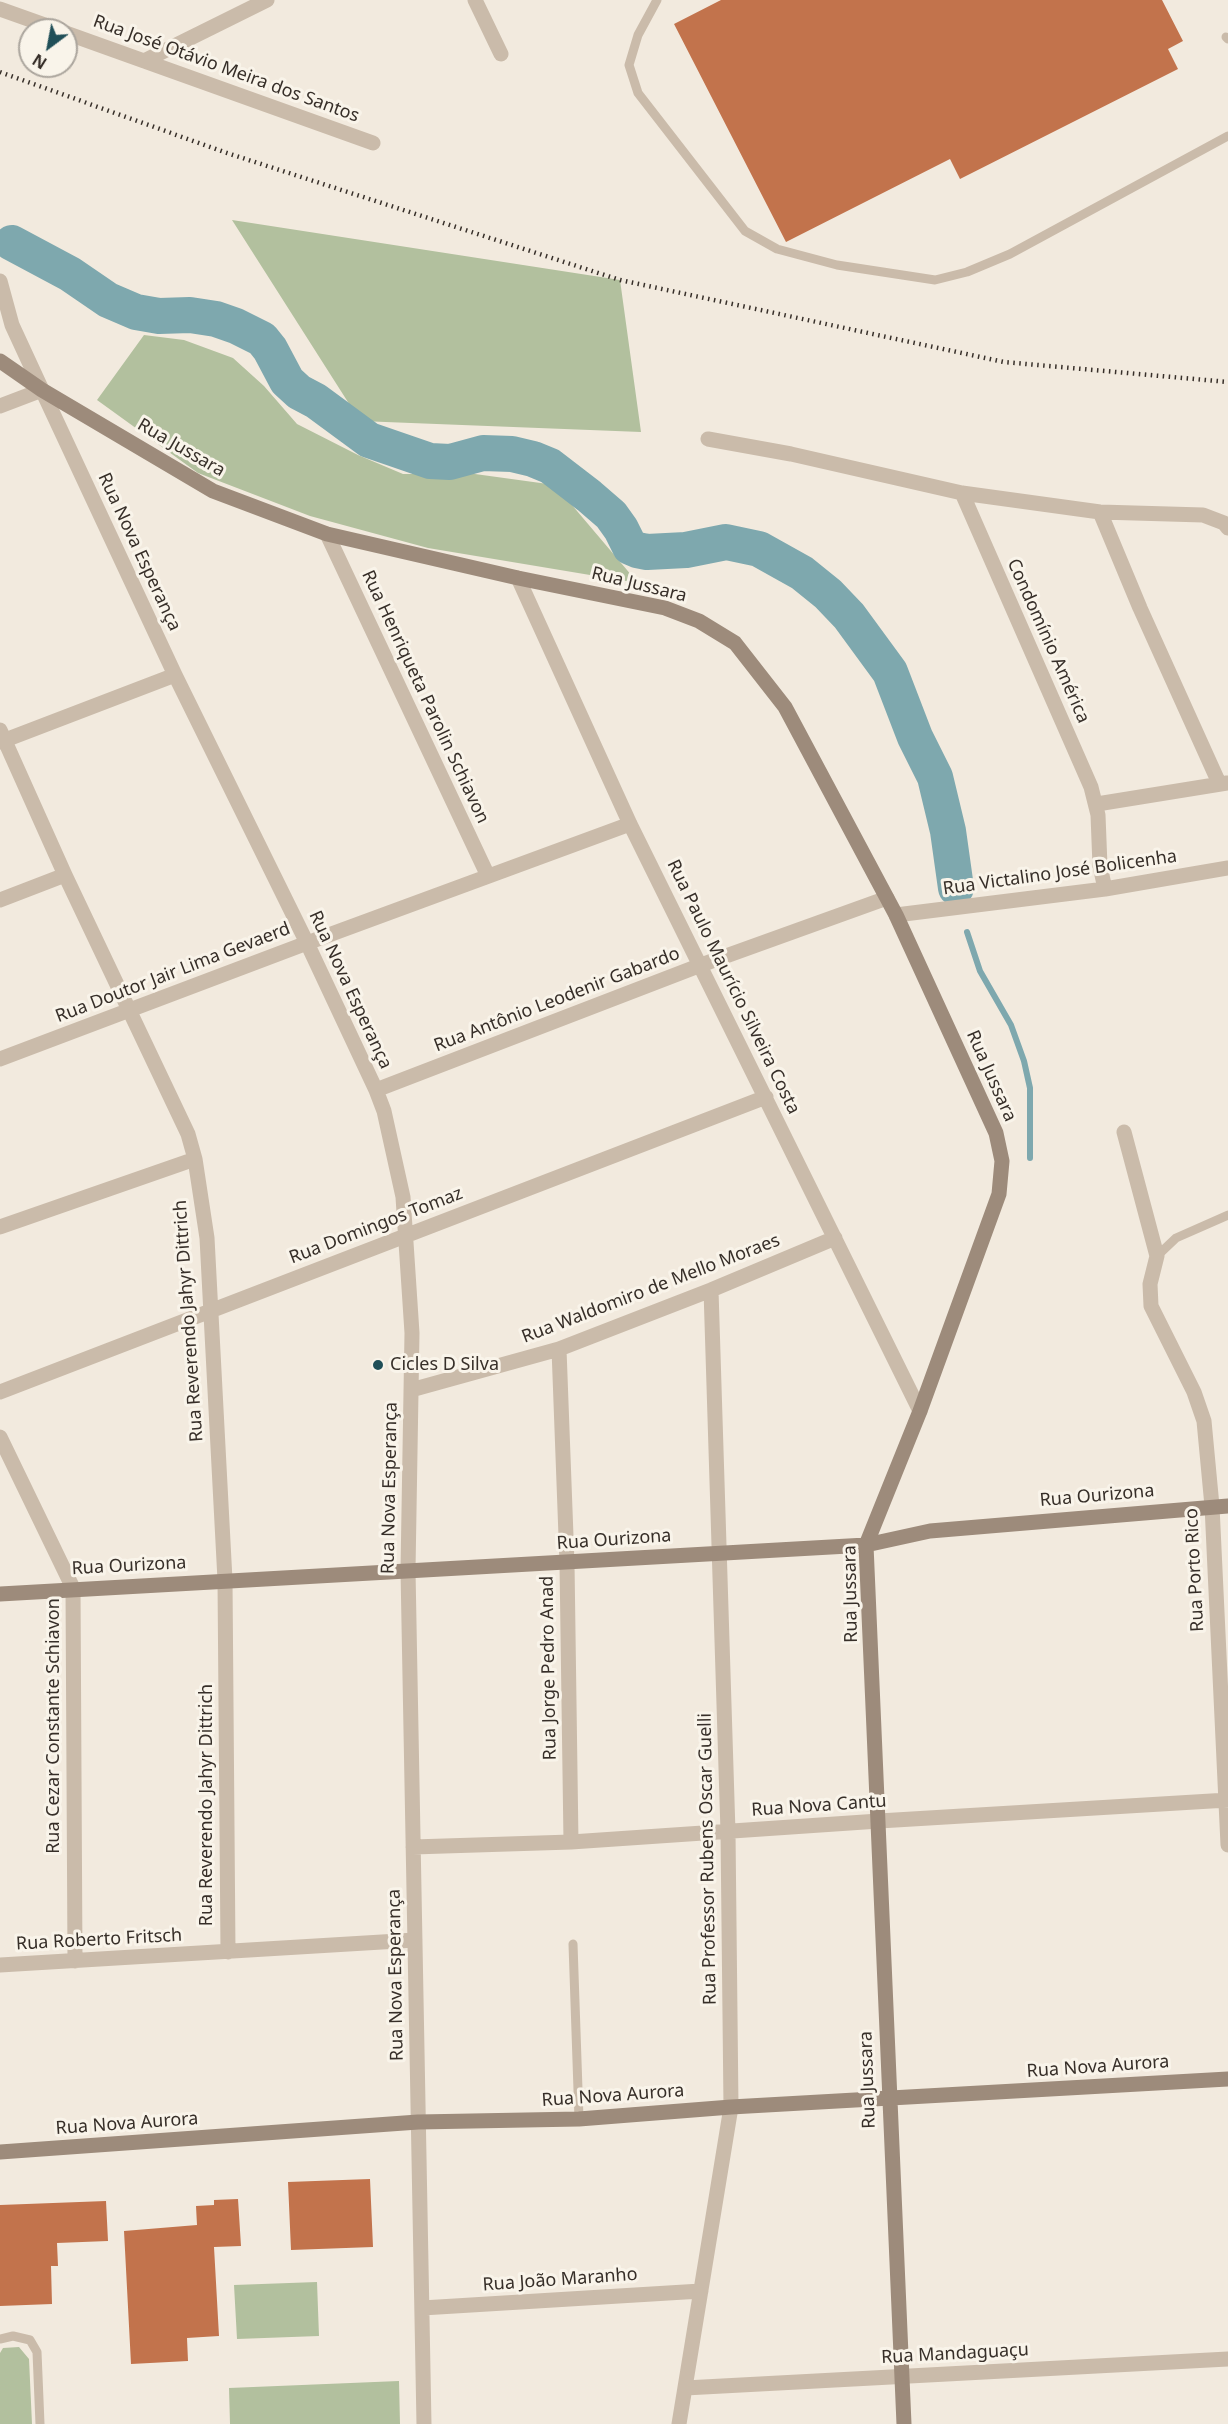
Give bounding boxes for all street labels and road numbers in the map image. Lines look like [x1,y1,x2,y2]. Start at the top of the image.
street label: Rua José Otávio Meira dos Santos [90,11,362,127]
street label: Rua Jussara [133,414,229,482]
street label: Rua Nova Esperança [93,469,185,635]
street label: Condomínio América [1002,556,1094,726]
street label: Rua Jussara [589,563,689,607]
street label: Rua Henriqueta Parolin Schiavon [357,567,493,827]
street label: Rua Victalino José Bolicenha [942,846,1178,900]
street label: Rua Paulo Maurício Silveira Costa [662,856,804,1118]
street label: Rua Nova Esperança [304,907,396,1073]
street label: Rua Doutor Jair Lima Gevaerd [53,918,293,1028]
street label: Rua Antônio Leodenir Gabardo [431,943,683,1057]
street label: Rua Jussara [961,1027,1021,1125]
street label: Rua Domingos Tomaz [286,1183,466,1269]
street label: Rua Reverendo Jahyr Dittrich [170,1199,208,1443]
street label: Rua Waldomiro de Mello Moraes [519,1230,783,1348]
street label: Rua Nova Esperança [378,1402,402,1574]
street label: Rua Ourizona [1039,1480,1155,1512]
street label: Rua Porto Rico [1181,1508,1209,1632]
street label: Rua Ourizona [556,1525,672,1555]
street label: Rua Jussara [839,1545,863,1643]
street label: Rua Ourizona [71,1552,187,1580]
street label: Rua Jorge Pedro Anad [537,1576,561,1760]
street label: Rua Cezar Constante Schiavon [43,1598,65,1854]
street label: Rua Reverendo Jahyr Dittrich [196,1684,218,1926]
street label: Rua Professor Rubens Oscar Guelli [695,1713,721,2005]
street label: Rua Nova Cantu [751,1791,887,1821]
street label: Rua Nova Esperança [384,1889,408,2061]
street label: Rua Roberto Fritsch [15,1925,183,1955]
street label: Rua Jussara [856,2031,880,2129]
street label: Rua Nova Aurora [1026,2051,1170,2083]
street label: Rua Nova Aurora [541,2080,685,2112]
street label: Rua Nova Aurora [55,2108,199,2140]
street label: Rua João Maranho [482,2264,638,2296]
street label: Rua Mandaguaçu [881,2339,1029,2369]

